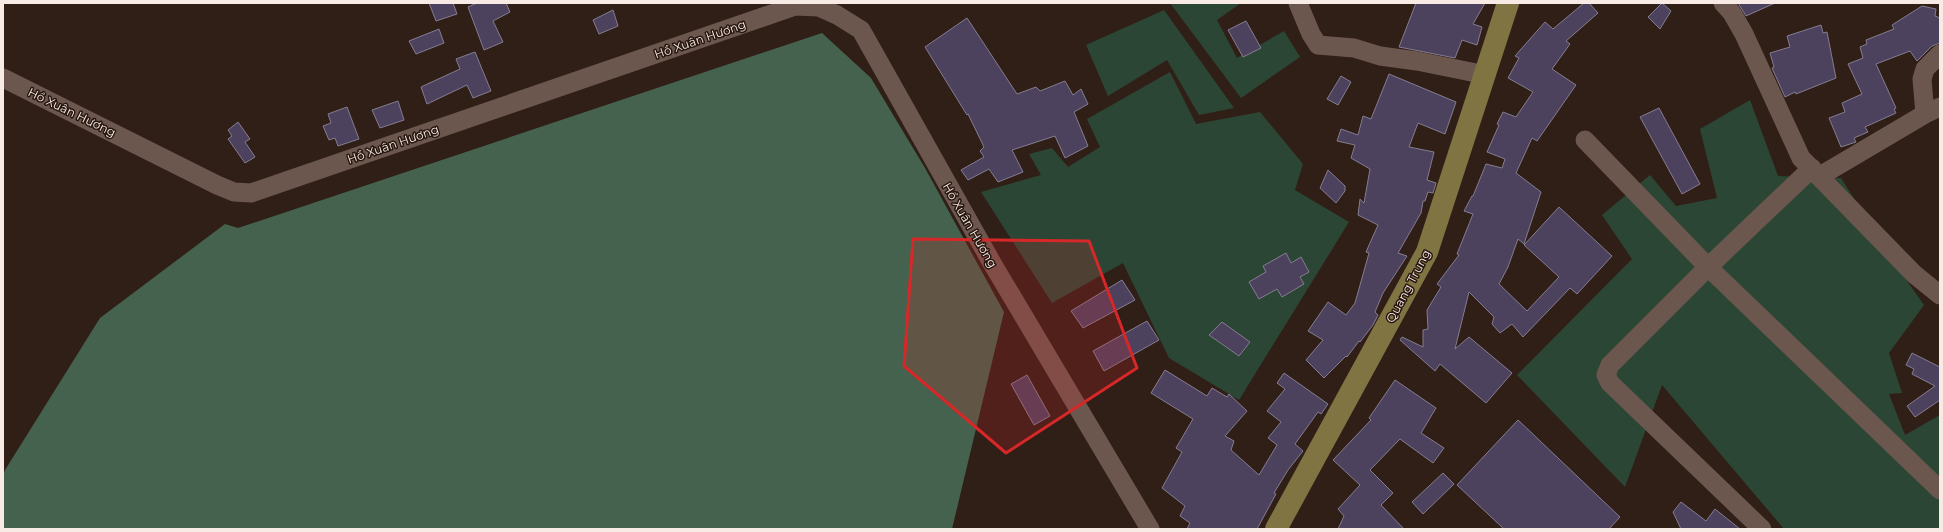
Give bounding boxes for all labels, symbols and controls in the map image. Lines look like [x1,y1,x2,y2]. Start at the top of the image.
street label: Hồ Xuân Hương [652,16,748,62]
street label: Hồ Xuân Hương [26,84,118,140]
street label: Hồ Xuân Hương [345,121,441,167]
street label: Hồ Xuân Hương [940,180,1000,270]
street label: Quang Trung [1382,247,1434,325]

